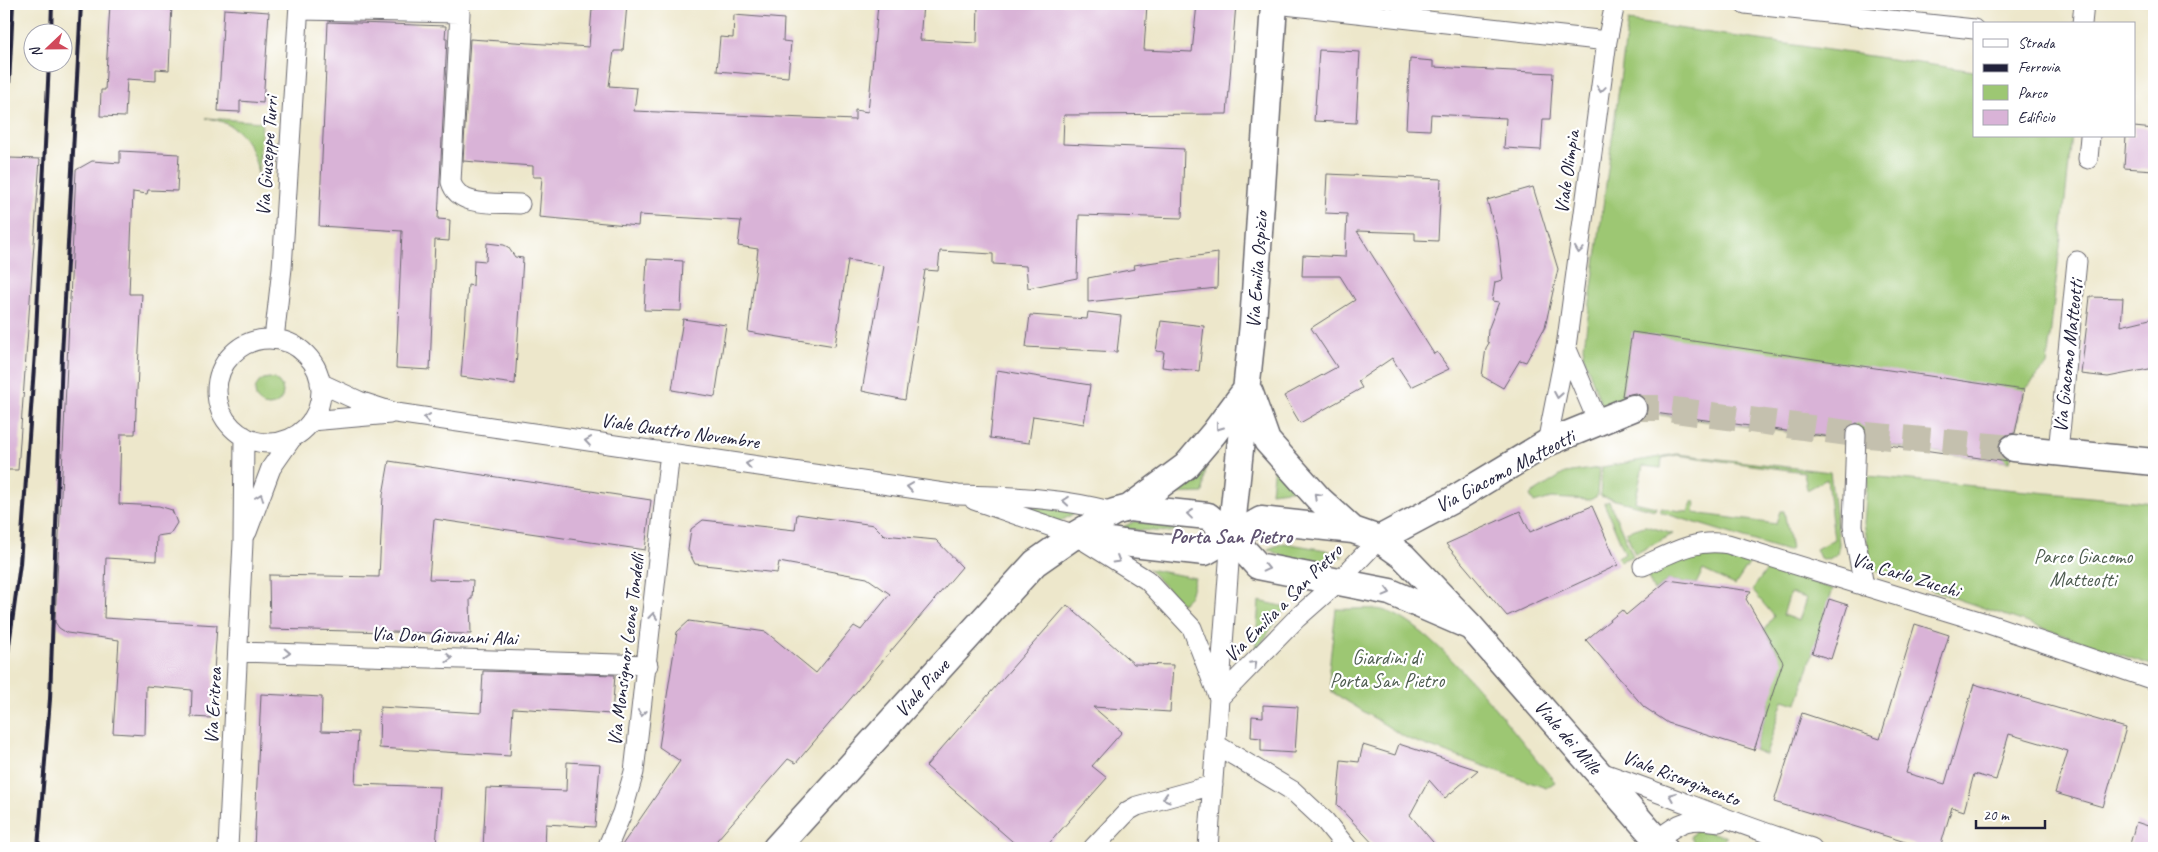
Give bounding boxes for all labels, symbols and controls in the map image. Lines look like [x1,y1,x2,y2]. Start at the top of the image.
north arrow [22,22,72,72]
legend [1973,22,2136,138]
text: Strada [2018,34,2055,53]
text: N [26,43,46,60]
text: Ferrovia [2018,58,2061,77]
text: Parco [2018,84,2049,103]
one-way arrow [1596,85,1606,93]
street label: Via Giuseppe Turri [250,93,284,217]
text: Edificio [2018,108,2056,127]
street label: Viale Olimpia [1549,127,1585,215]
street label: Via Emilia Ospizio [1240,209,1274,329]
one-way arrow [1574,246,1585,254]
street label: Via Giacomo Matteotti [2048,276,2089,434]
one-way arrow [1553,391,1563,399]
street label: Viale Quattro Novembre [599,408,762,455]
one-way arrow [423,413,431,424]
one-way arrow [1216,421,1225,431]
street label: Via Giacomo Matteotti [1431,423,1581,518]
one-way arrow [584,436,592,447]
one-way arrow [745,459,753,470]
one-way arrow [906,483,914,493]
one-way arrow [254,493,264,501]
one-way arrow [1314,493,1323,502]
one-way arrow [1062,496,1070,507]
one-way arrow [1185,509,1193,520]
district label: Porta San Pietro [1170,523,1293,549]
street label: Via Emilia a San Pietro [1218,538,1348,668]
park label: Parco Giacomo Matteotti [2034,544,2133,592]
street label: Via Carlo Zucchi [1849,547,1965,604]
street label: Via Monsignor Leone Tondelli [602,550,650,747]
one-way arrow [1111,553,1120,563]
one-way arrow [1261,562,1270,573]
one-way arrow [1382,586,1390,596]
one-way arrow [647,612,658,620]
street label: Via Don Giovanni Alai [371,621,520,651]
park label: Giardini di Porta San Pietro [1330,645,1445,693]
one-way arrow [283,648,291,659]
street label: Viale Piave [889,652,956,723]
one-way arrow [446,653,454,664]
one-way arrow [1248,661,1257,670]
street label: Via Eritrea [199,665,228,745]
street label: Viale dei Mille [1529,695,1608,781]
one-way arrow [637,709,648,717]
street label: Viale Risorgimento [1619,744,1745,812]
one-way arrow [1161,792,1170,803]
one-way arrow [1668,792,1677,802]
scale bar [1976,797,2044,829]
text: 20 m [1983,806,2010,825]

